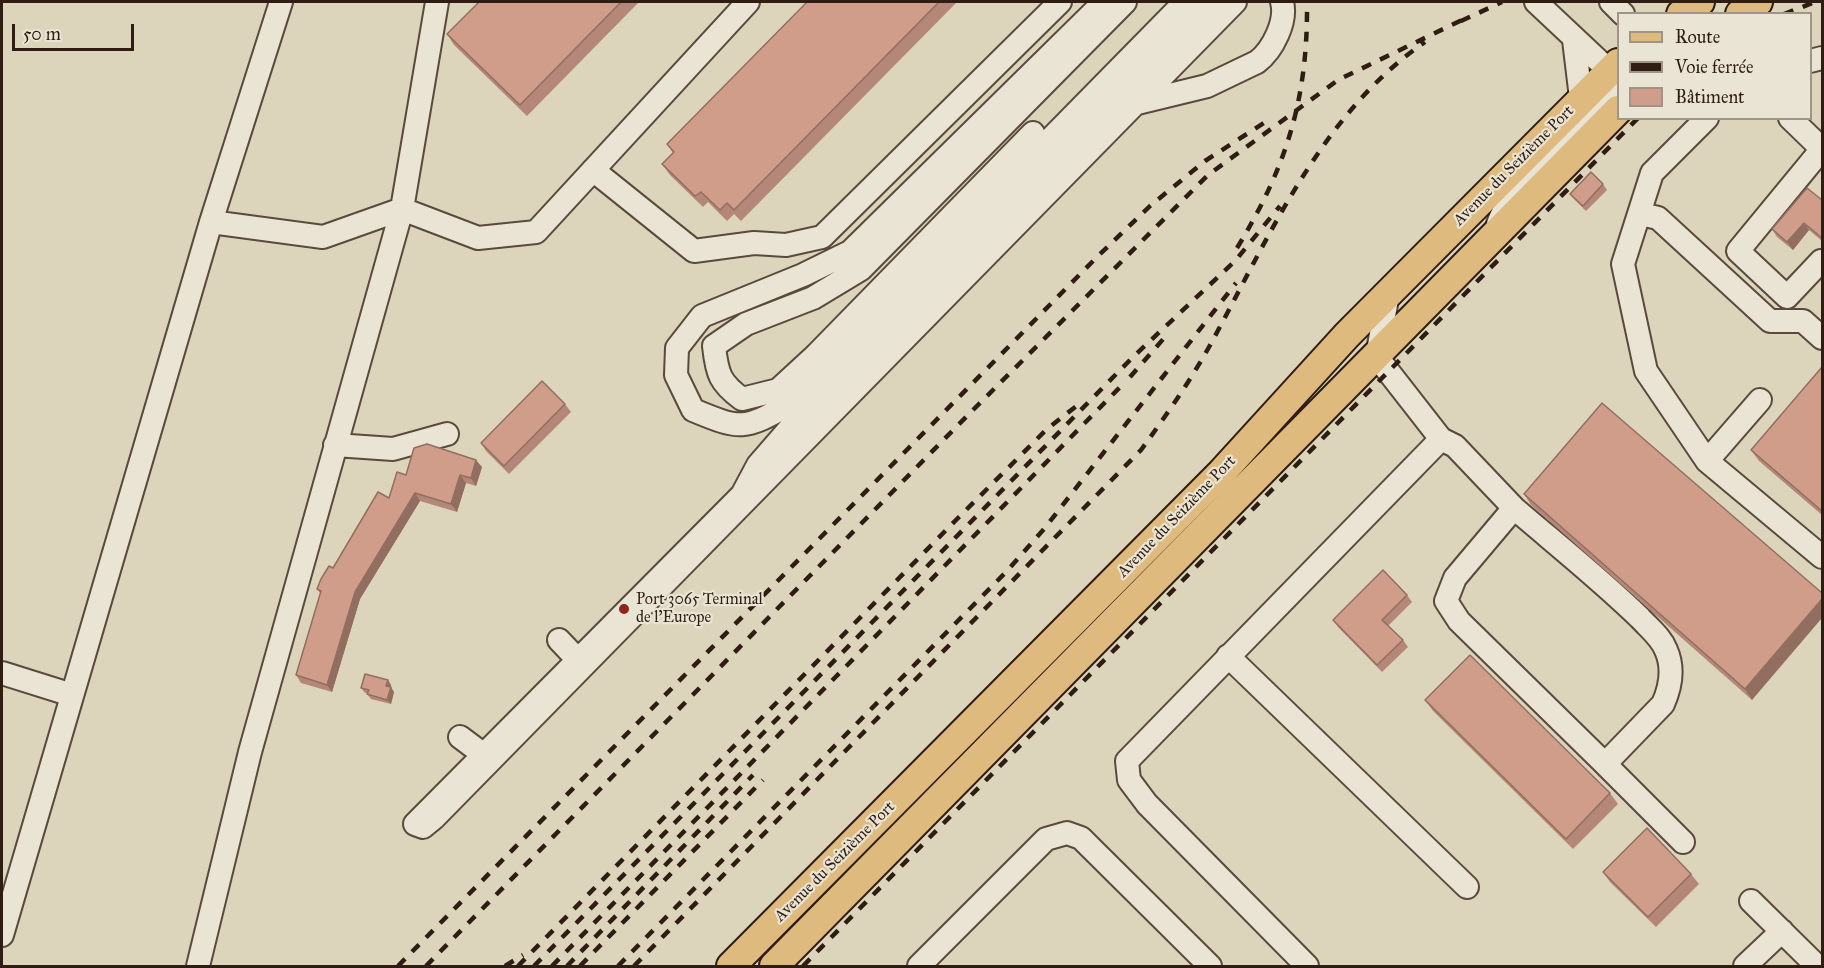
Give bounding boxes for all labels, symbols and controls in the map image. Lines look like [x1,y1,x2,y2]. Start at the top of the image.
scale bar [15,12,136,50]
legend [1617,12,1812,120]
text: 50 m [23,23,61,45]
text: Route [1675,26,1720,48]
text: Voie ferrée [1675,56,1754,78]
text: Bâtiment [1675,86,1744,108]
street label: Avenue du Seizième Port [1450,102,1578,230]
street label: Avenue du Seizième Port [1114,452,1240,582]
place label: Port 3065 Terminal de l'Europe [636,590,763,628]
marker: Port 3065 Terminal de l'Europe [617,602,631,616]
street label: Avenue du Seizième Port [771,798,899,926]

